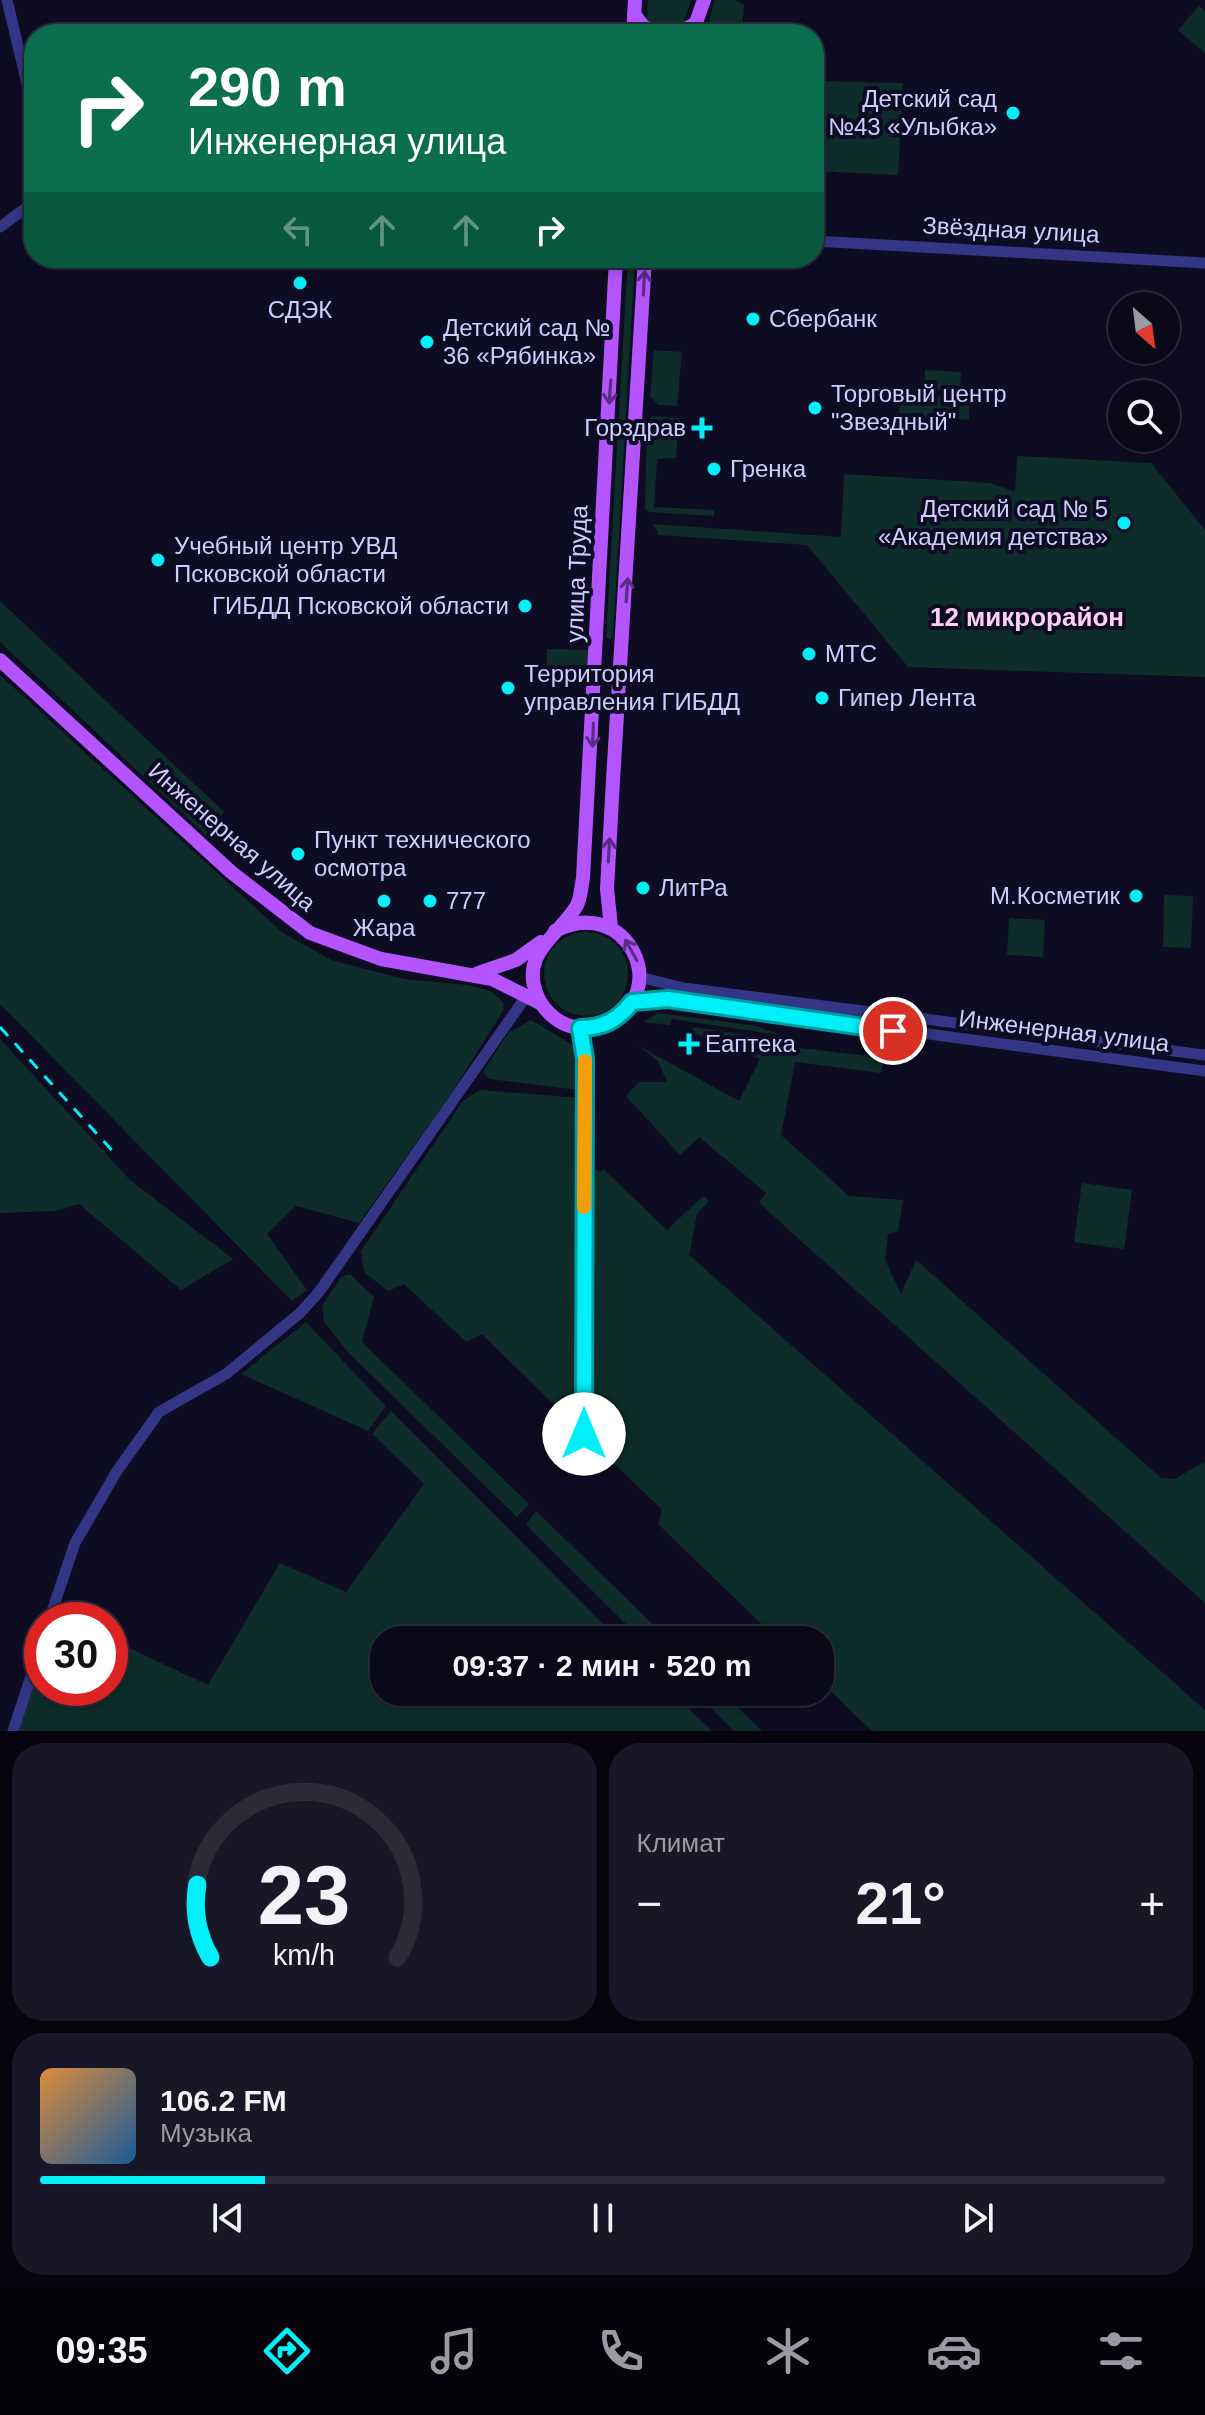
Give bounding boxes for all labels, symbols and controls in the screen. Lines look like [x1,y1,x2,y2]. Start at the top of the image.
text: 290 m [188,55,347,118]
icon: right [56,56,160,160]
place label: Детский сад №43 «Улыбка» [828,85,997,140]
marker: Детский сад №43 «Улыбка» [1004,104,1022,122]
text: Инженерная улица [188,121,506,162]
icon: left [276,208,320,252]
icon: ahead [360,208,404,252]
icon: ahead [444,208,488,252]
icon: right [528,208,572,252]
street label: Звёздная улица [922,211,1101,248]
one-way arrow [637,270,652,297]
marker: СДЭК [291,274,309,292]
north arrow [1108,292,1180,364]
map controls [1108,292,1180,452]
place label: СДЭК [268,296,332,323]
place label: Сбербанк [769,305,877,332]
marker: Сбербанк [744,310,762,328]
place label: Детский сад № 36 «Рябинка» [443,314,610,369]
marker: Детский сад № 36 «Рябинка» [418,333,436,351]
one-way arrow [602,378,617,405]
place label: Торговый центр "Звездный" [831,380,1007,435]
button: search [1108,380,1180,452]
marker: Торговый центр "Звездный" [806,399,824,417]
place label: Горздрав [584,414,686,441]
marker: Горздрав [693,419,711,437]
place label: Гренка [730,455,807,482]
marker: Гренка [705,460,723,478]
place label: Детский сад № 5 «Академия детства» [878,495,1108,550]
street label: улица Труда [561,504,592,643]
marker: Детский сад № 5 «Академия детства» [1115,514,1133,532]
place label: Учебный центр УВД Псковской области [174,532,397,587]
marker: Учебный центр УВД Псковской области [149,551,167,569]
one-way arrow [620,577,635,604]
place label: ГИБДД Псковской области [212,592,509,619]
marker: ГИБДД Псковской области [516,597,534,615]
district label: 12 микрорайон [930,602,1124,632]
place label: МТС [825,640,877,667]
marker: МТС [800,645,818,663]
place label: Территория управления ГИБДД [524,660,740,715]
marker: Территория управления ГИБДД [499,679,517,697]
place label: Гипер Лента [838,684,976,711]
marker: Гипер Лента [813,689,831,707]
one-way arrow [585,721,600,748]
street label: Инженерная улица [143,757,322,917]
place label: Пункт технического осмотра [314,826,531,881]
one-way arrow [602,837,617,864]
marker: Пункт технического осмотра [289,845,307,863]
place label: ЛитРа [659,874,728,901]
marker: ЛитРа [634,879,652,897]
place label: М.Косметик [990,882,1121,909]
place label: 777 [446,887,486,914]
marker: М.Косметик [1127,887,1145,905]
marker: Жара [375,892,393,910]
marker: 777 [421,892,439,910]
place label: Жара [353,914,416,941]
one-way arrow [623,939,639,962]
pin [859,997,927,1065]
street label: Инженерная улица [957,1004,1172,1057]
icon: arrive [871,1009,915,1053]
place label: Еаптека [705,1030,796,1057]
marker: Еаптека [680,1035,698,1053]
position arrow [542,1392,626,1476]
speed limit sign: 30 [24,1602,128,1706]
text: 09:37 · 2 мин · 520 m [453,1649,751,1682]
text: Климат [637,1828,725,1858]
text: 23 [258,1849,351,1942]
text: 21° [855,1870,946,1937]
text: − [637,1879,662,1928]
text: + [1139,1879,1165,1928]
text: km/h [273,1939,335,1971]
text: 106.2 FM [160,2084,287,2117]
text: Музыка [160,2118,252,2148]
icon: previous [206,2196,250,2240]
icon: pause [581,2196,625,2240]
icon: next [956,2196,1000,2240]
icon: directions [259,2323,315,2379]
icon: music [426,2323,482,2379]
icon: phone [593,2323,649,2379]
icon: climate [760,2323,816,2379]
icon: car [926,2323,982,2379]
icon: filters [1093,2323,1149,2379]
text: 09:35 [55,2330,148,2371]

